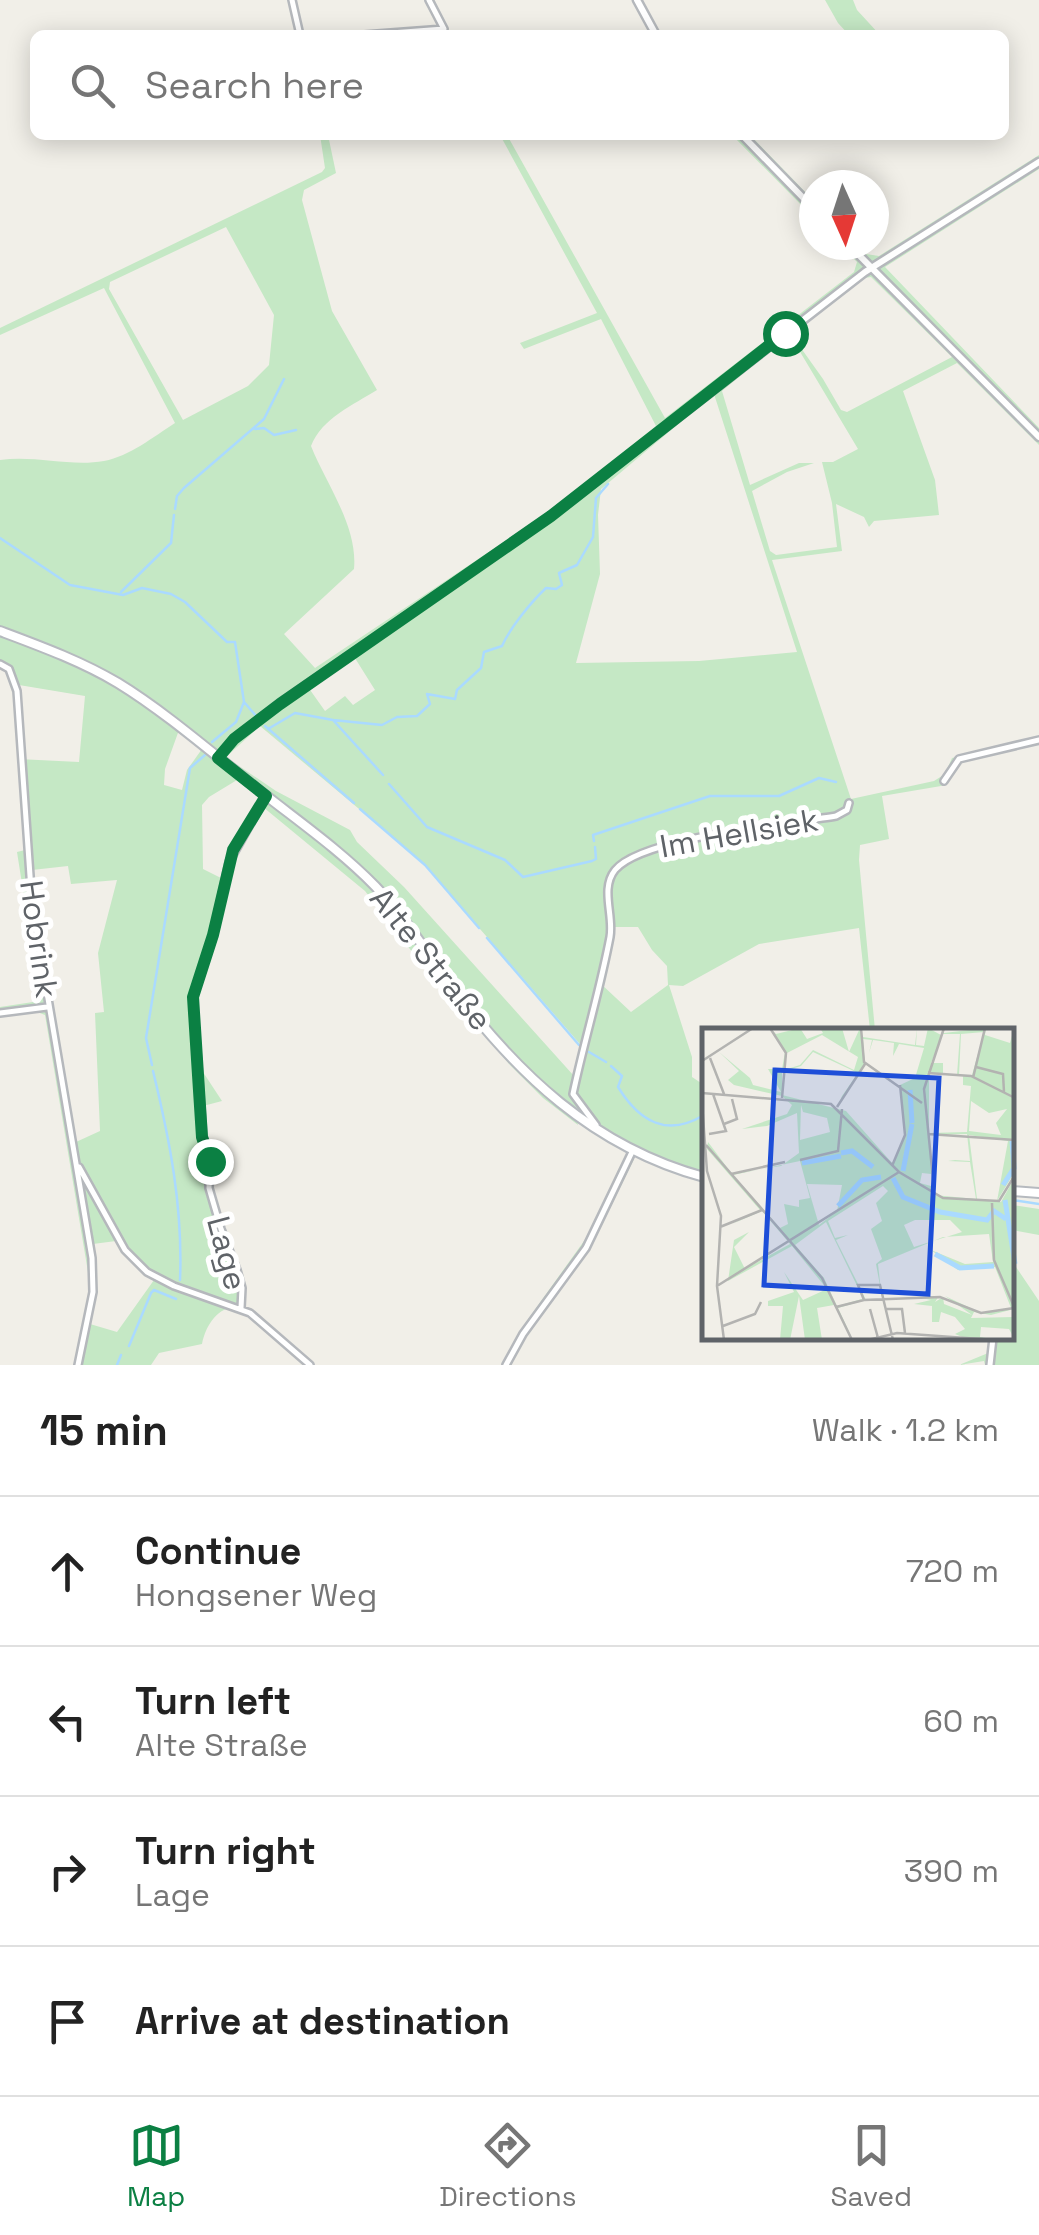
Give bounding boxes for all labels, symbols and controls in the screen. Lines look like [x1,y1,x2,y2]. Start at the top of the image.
search box [30,30,1009,140]
icon: search [65,58,120,113]
text: Search here [145,61,364,109]
north arrow [799,170,889,260]
route start [763,311,809,357]
street label: Im Hellsiek [657,799,821,867]
street label: Hobrink [11,878,67,1000]
street label: Alte Straße [361,879,501,1039]
inset map [702,1028,1014,1340]
route end [188,1139,234,1185]
street label: Lage [198,1212,256,1294]
text: 15 min [40,1404,168,1457]
text: Walk · 1.2 km [812,1410,999,1450]
text: Continue [135,1527,301,1575]
icon: ahead [40,1544,95,1599]
text: 720 m [906,1551,999,1591]
text: Hongsener Weg [135,1575,377,1615]
text: Turn left [135,1677,291,1725]
icon: left [40,1694,95,1749]
text: 60 m [923,1701,999,1741]
text: Alte Straße [135,1725,308,1765]
text: Turn right [135,1827,316,1875]
icon: right [40,1844,95,1899]
text: 390 m [904,1851,999,1891]
text: Lage [135,1875,210,1915]
icon: arrive [40,1994,95,2049]
text: Arrive at destination [135,1997,510,2045]
tab: Map [127,2118,185,2214]
tab: Directions [439,2118,576,2214]
tab: Saved [830,2118,912,2214]

